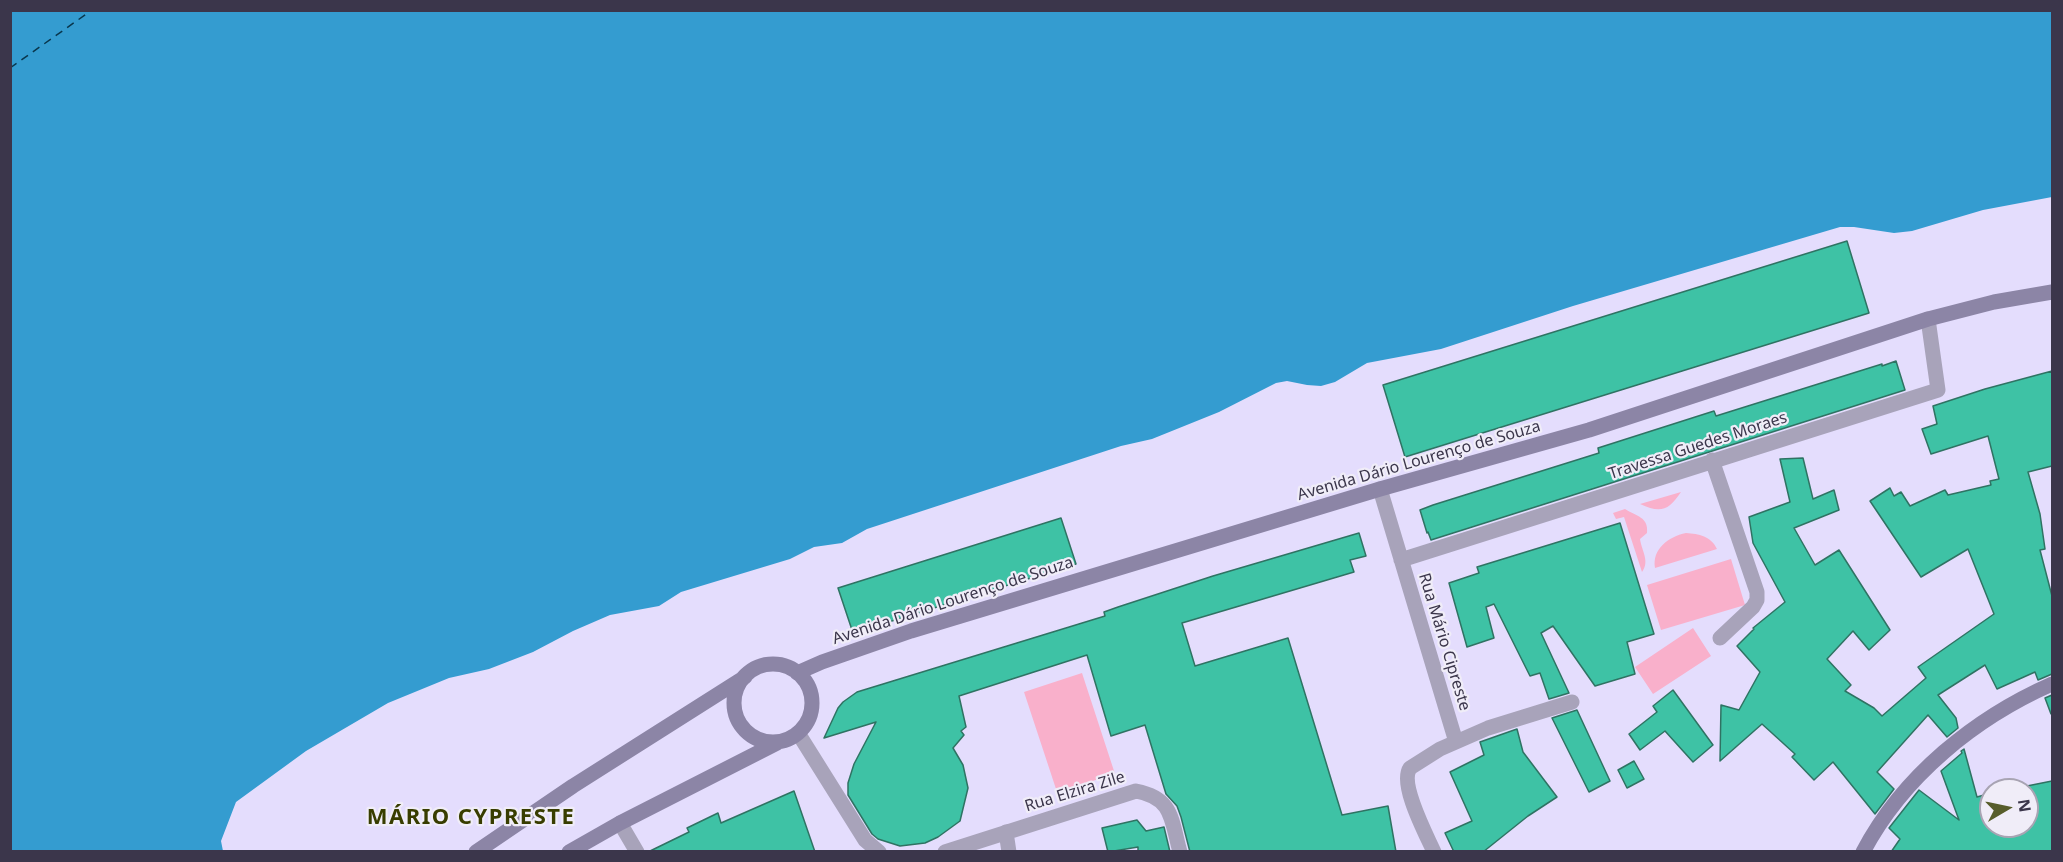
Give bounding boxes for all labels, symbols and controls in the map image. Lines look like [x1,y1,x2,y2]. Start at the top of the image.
street label: Travessa Guedes Moraes [1606,408,1790,484]
street label: Avenida Dário Lourenço de Souza [1295,417,1543,505]
street label: Avenida Dário Lourenço de Souza [830,553,1076,649]
street label: Rua Mário Cipreste [1414,571,1474,713]
street label: Rua Elzira Zile [1023,768,1127,816]
north arrow [1979,778,2039,838]
text: N [2013,797,2037,814]
district label: MÁRIO CYPRESTE [367,805,575,831]

